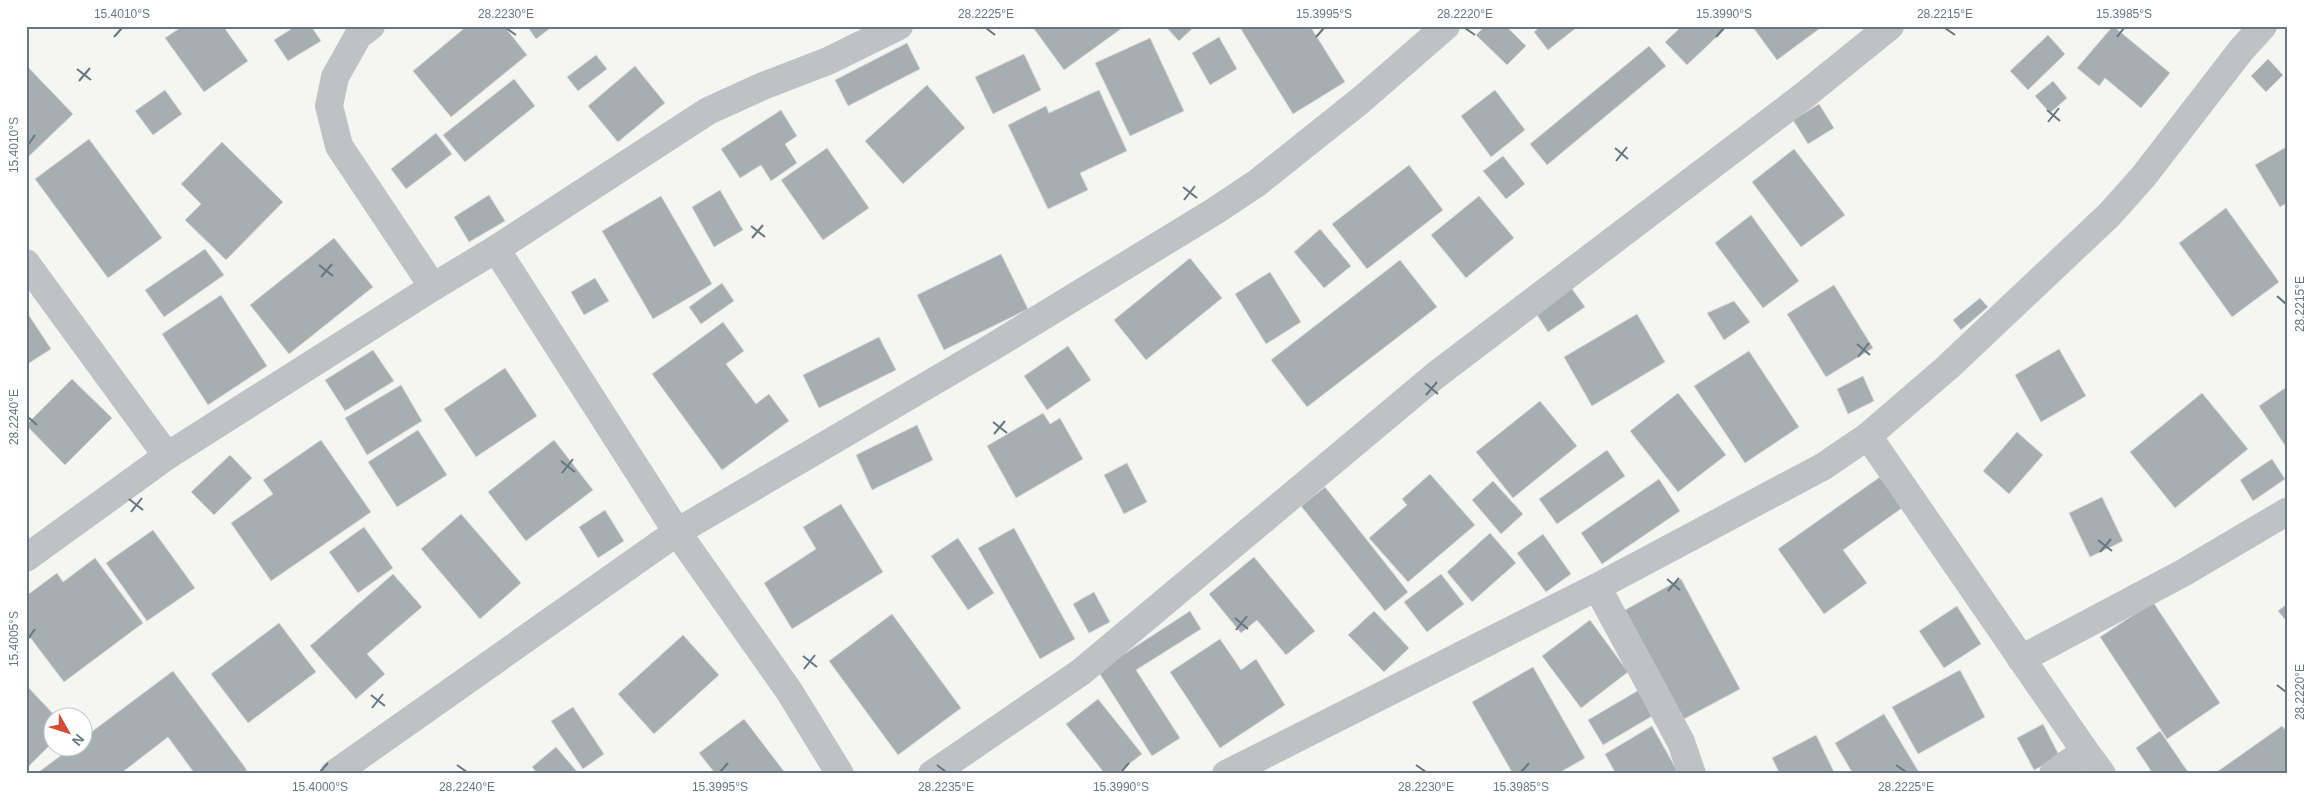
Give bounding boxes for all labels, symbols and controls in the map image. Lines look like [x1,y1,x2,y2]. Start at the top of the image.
text: 15.4010°S [94,7,150,21]
text: 28.2230°E [478,7,534,21]
text: 28.2225°E [958,7,1014,21]
text: 15.3995°S [1296,7,1352,21]
text: 28.2220°E [1437,7,1493,21]
text: 15.3990°S [1696,7,1752,21]
text: 28.2215°E [1917,7,1973,21]
text: 15.3985°S [2096,7,2152,21]
text: 15.4010°S [7,117,21,173]
text: 28.2215°E [2293,276,2307,332]
text: 28.2240°E [7,389,21,445]
text: 15.4005°S [7,611,21,667]
text: 28.2220°E [2293,664,2307,720]
north arrow [42,708,92,758]
text: N [69,731,88,749]
text: 15.4000°S [292,780,348,794]
text: 28.2240°E [439,780,495,794]
text: 15.3995°S [692,780,748,794]
text: 28.2235°E [918,780,974,794]
text: 15.3990°S [1093,780,1149,794]
text: 28.2230°E [1398,780,1454,794]
text: 15.3985°S [1493,780,1549,794]
text: 28.2225°E [1878,780,1934,794]

